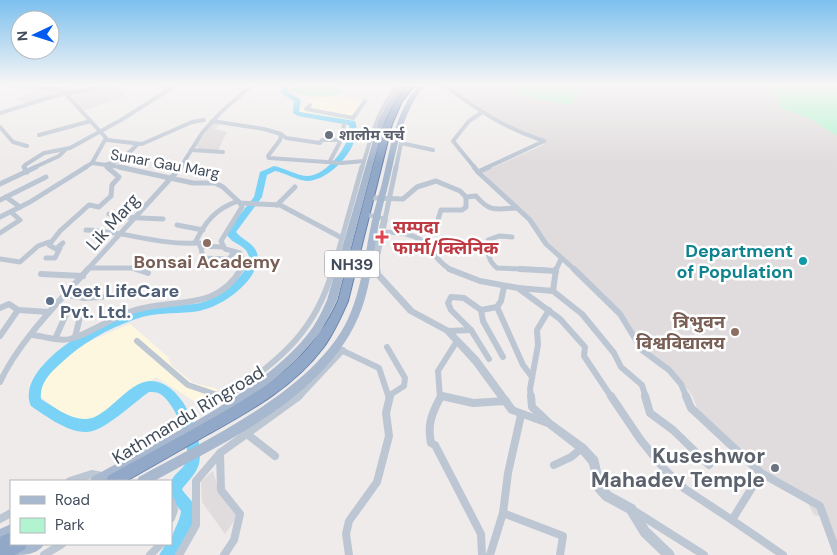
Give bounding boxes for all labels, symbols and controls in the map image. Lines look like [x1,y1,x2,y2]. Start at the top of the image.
north arrow [10,10,60,60]
text: N [13,30,31,42]
place label: शालोम चर्च [339,125,405,145]
marker: शालोम चर्च [323,129,335,141]
street label: Sunar Gau Marg [109,145,221,183]
street label: Lik Marg [81,188,145,256]
place label: सम्पदा फार्मा/क्लिनिक [393,215,500,260]
marker: सम्पदा फार्मा/क्लिनिक [375,230,389,244]
marker: Bonsai Academy [201,237,213,249]
place label: Department of Population [677,239,793,284]
place label: Bonsai Academy [134,250,281,274]
road number: NH39 [324,250,380,278]
marker: Department of Population [797,255,809,267]
place label: Veet LifeCare Pvt. Ltd. [60,279,179,324]
marker: Veet LifeCare Pvt. Ltd. [44,295,56,307]
place label: त्रिभुवन विश्वविद्यालय [636,310,726,355]
marker: त्रिभुवन विश्वविद्यालय [729,326,741,338]
street label: Kathmandu Ringroad [108,360,268,470]
place label: Kuseshwor Mahadev Temple [591,442,765,494]
marker: Kuseshwor Mahadev Temple [769,462,781,474]
legend [10,480,172,545]
text: Road [55,490,90,510]
text: Park [55,515,85,535]

